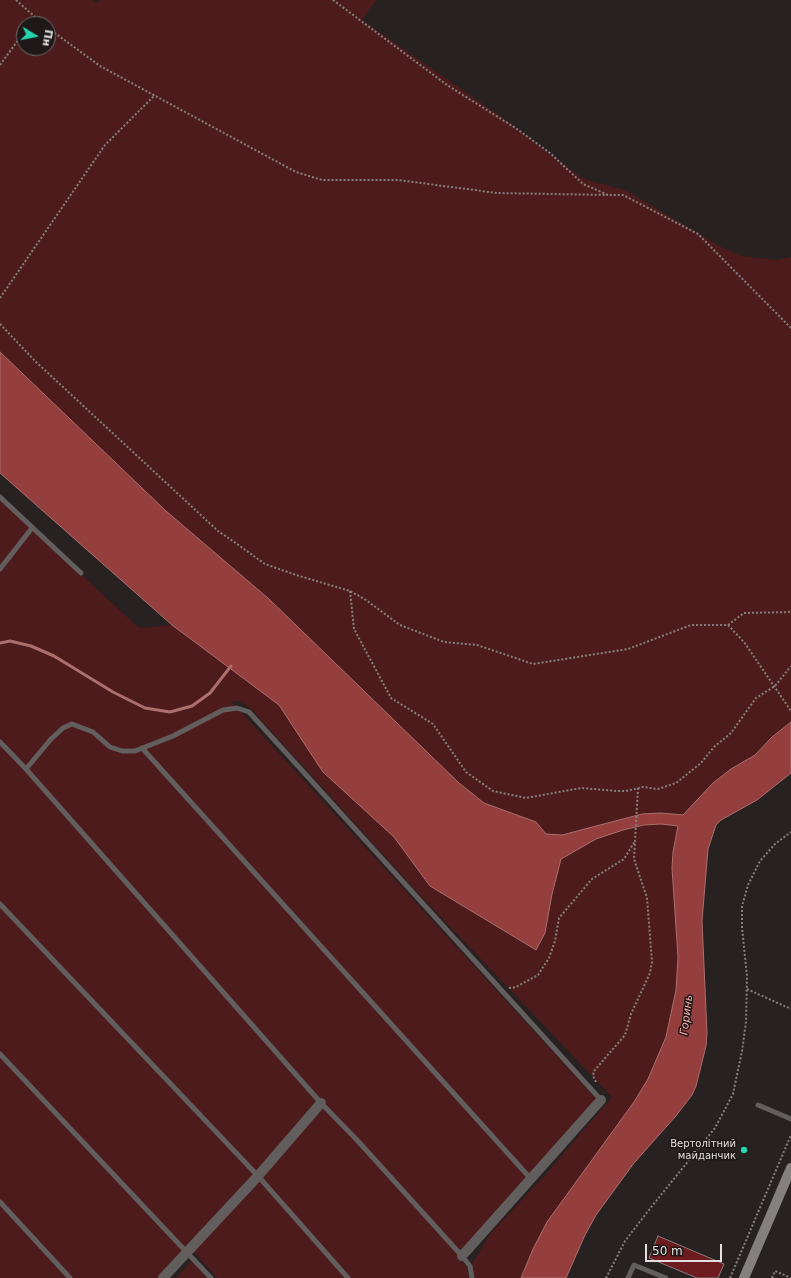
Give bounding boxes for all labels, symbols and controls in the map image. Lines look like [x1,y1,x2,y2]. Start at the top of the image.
north arrow [16,16,56,56]
text: Пн [39,29,55,47]
water label: Горинь [678,994,696,1036]
place label: Вертолітний майданчик [670,1138,736,1162]
marker: Вертолітний майданчик [739,1145,749,1155]
scale bar [647,1236,724,1262]
text: 50 m [652,1244,683,1258]

